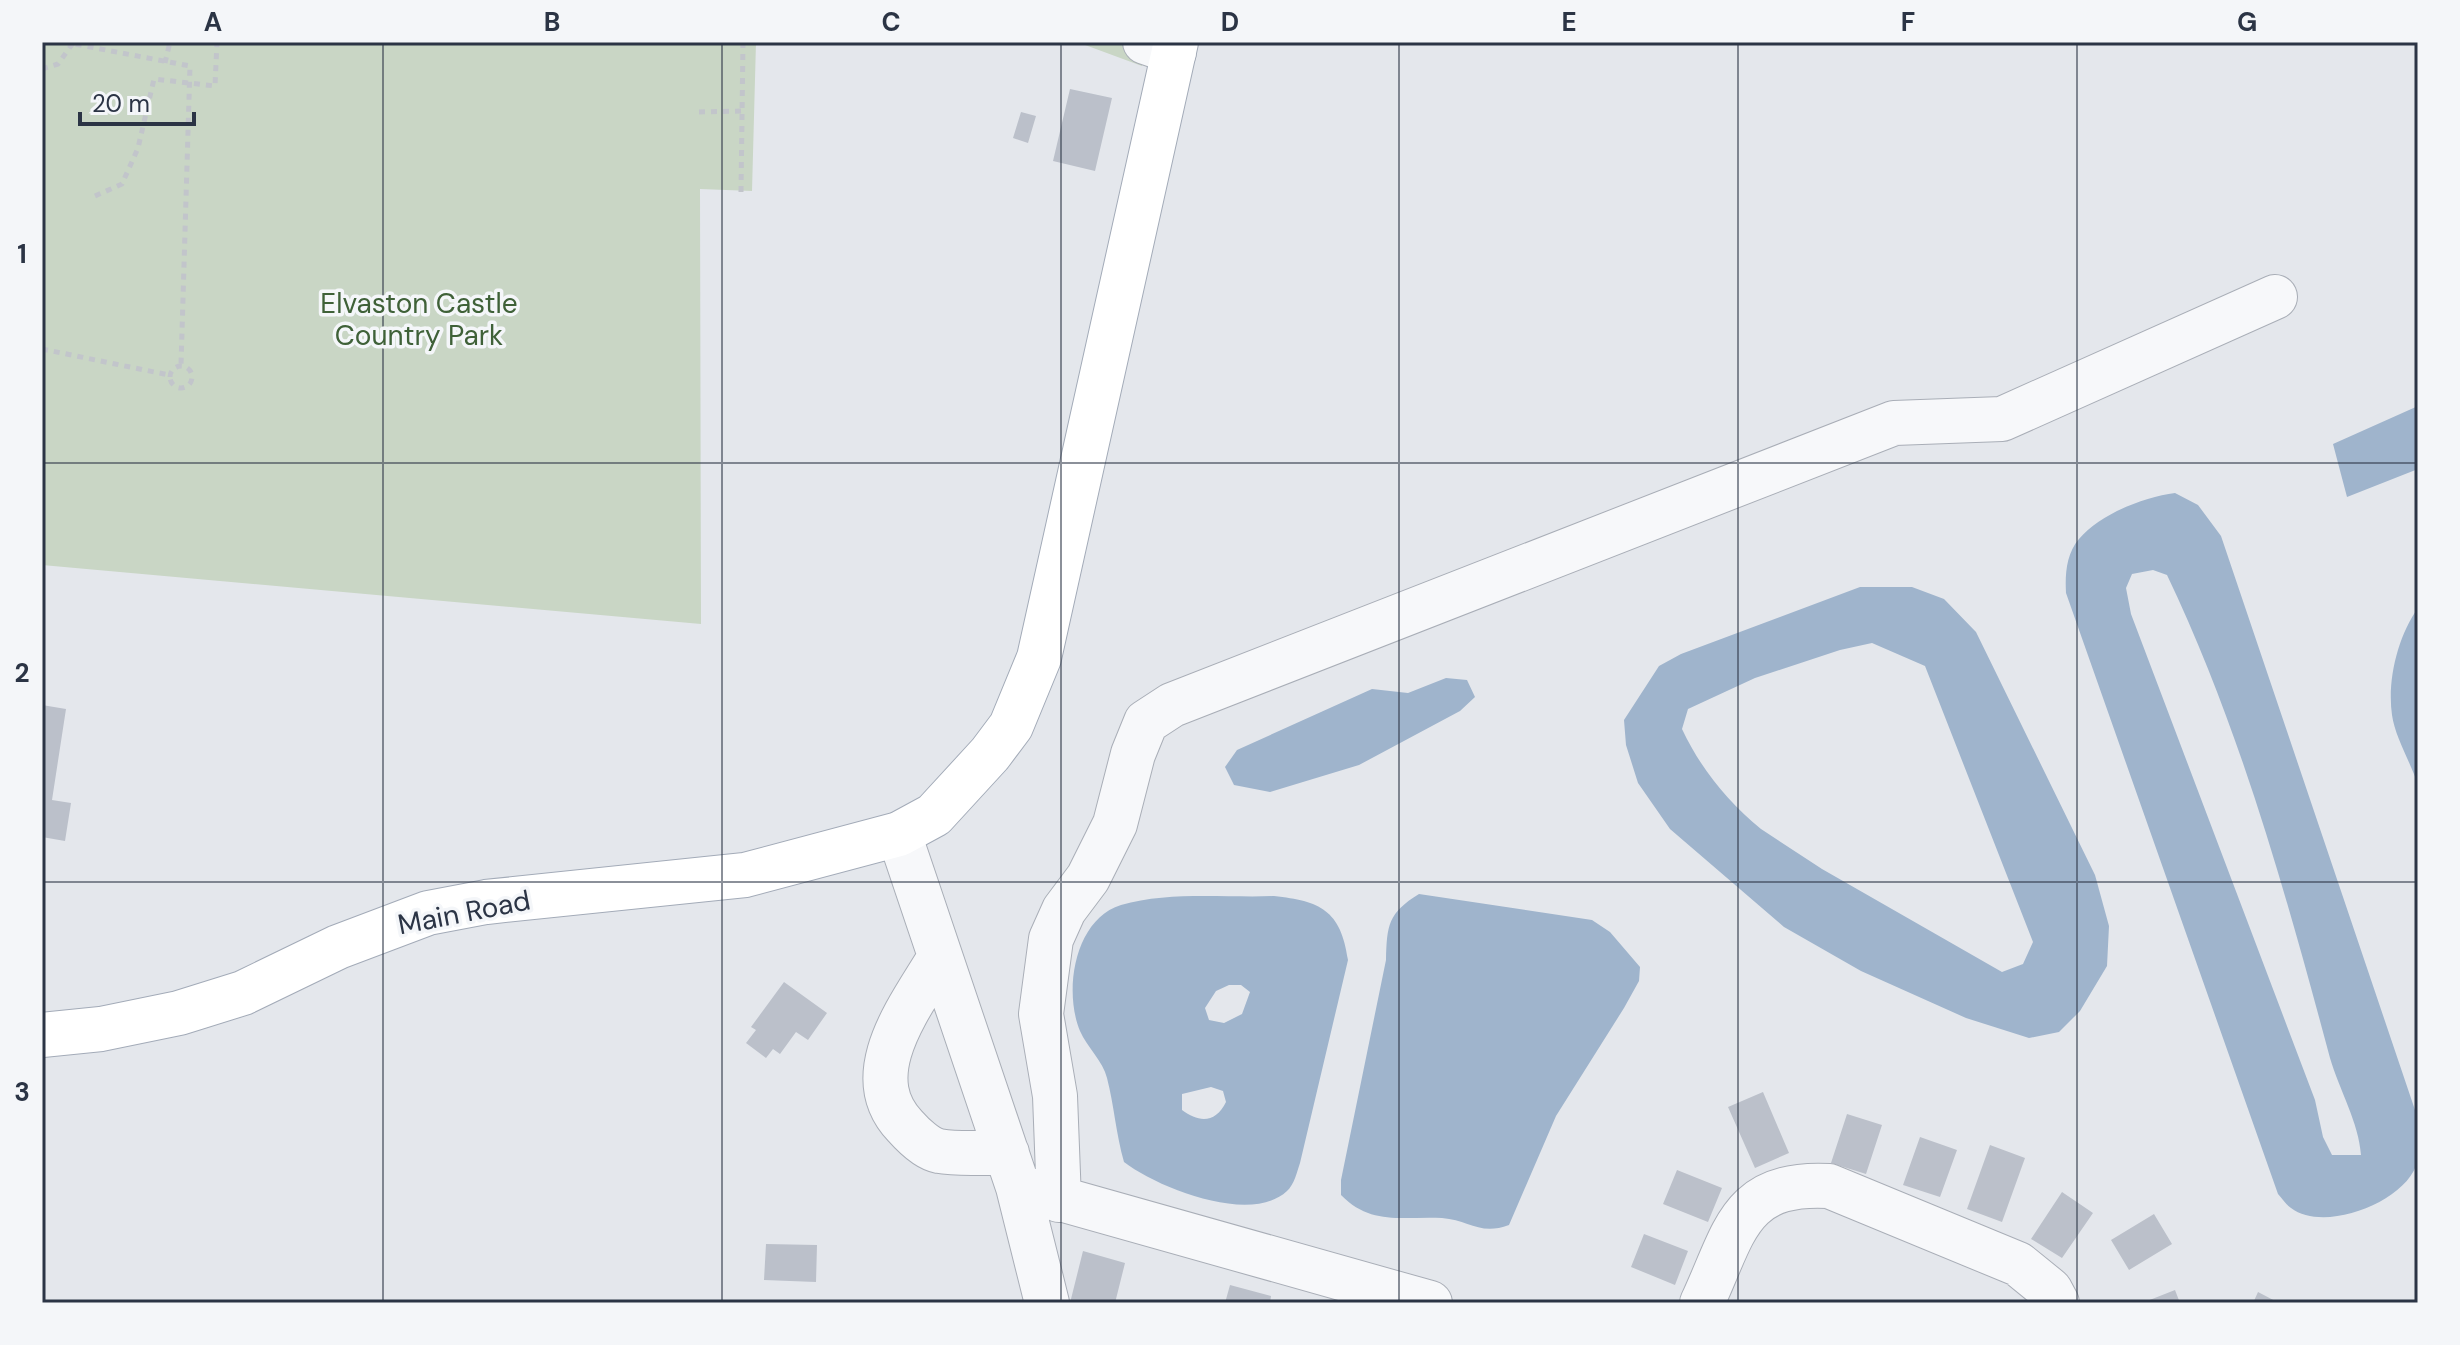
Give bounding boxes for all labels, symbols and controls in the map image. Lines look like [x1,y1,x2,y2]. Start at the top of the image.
text: A [204,5,222,39]
text: B [544,5,560,39]
text: C [881,5,901,39]
text: D [1221,5,1239,39]
text: E [1561,5,1577,39]
text: F [1901,5,1915,39]
text: G [2237,5,2257,39]
scale bar [80,76,194,126]
text: 20 m [92,88,150,119]
text: 1 [17,237,27,271]
park label: Elvaston Castle Country Park [320,285,518,354]
text: 2 [14,656,30,690]
street label: Main Road [395,882,534,943]
text: 3 [14,1075,30,1109]

